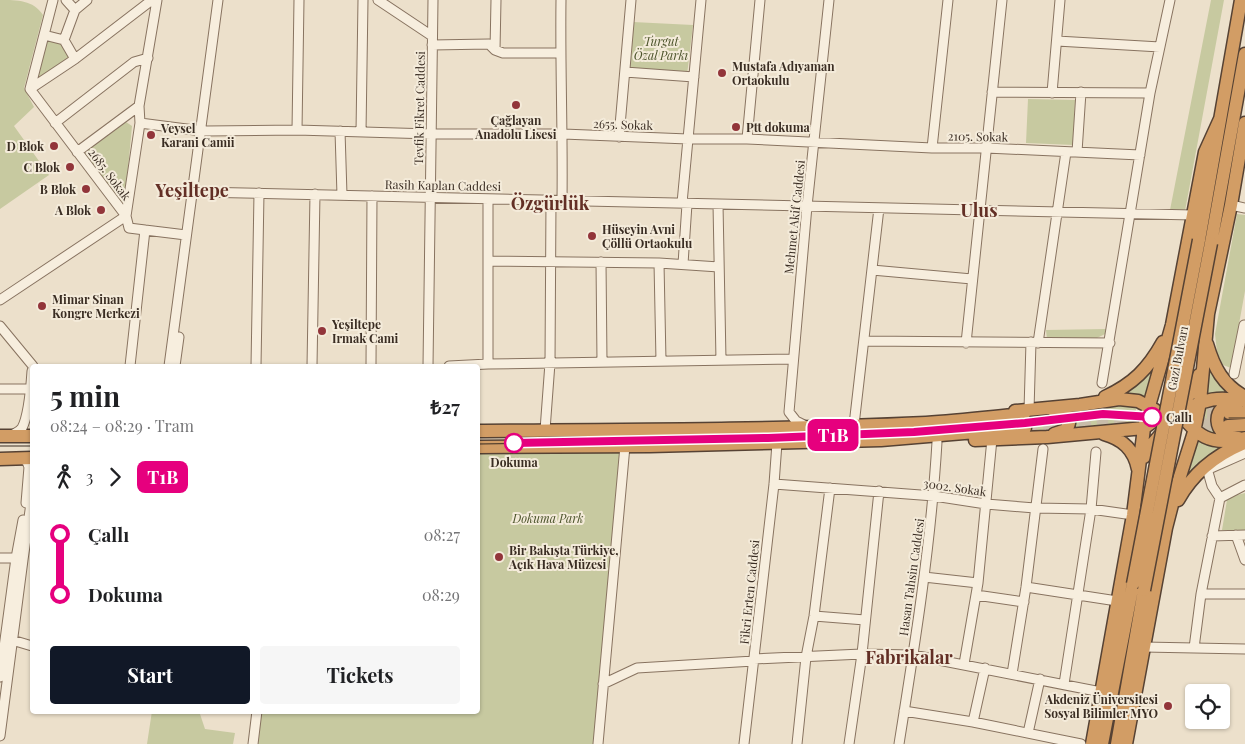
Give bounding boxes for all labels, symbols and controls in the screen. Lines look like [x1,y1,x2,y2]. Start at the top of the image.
park label: Turgut Özal Parkı [634,33,689,63]
street label: Tevfik Fikret Caddesi [410,50,428,165]
place label: Mustafa Adıyaman Ortaokulu [732,58,835,88]
marker: Mustafa Adıyaman Ortaokulu [716,67,728,79]
marker: Çağlayan Anadolu Lisesi [510,99,522,111]
place label: Çağlayan Anadolu Lisesi [474,112,557,142]
street label: 2655. Sokak [593,115,654,133]
place label: Ptt dokuma [746,119,811,135]
place label: Veysel Karani Camii [160,120,235,150]
marker: Ptt dokuma [730,121,742,133]
street label: 2105. Sokak [948,127,1009,145]
marker: Veysel Karani Camii [145,129,157,141]
place label: D Blok [7,138,45,154]
marker: D Blok [48,140,60,152]
street label: 2685. Sokak [85,145,135,204]
place label: C Blok [23,159,61,175]
street label: Mehmet Akif Caddesi [780,159,808,275]
marker: C Blok [64,161,76,173]
street label: Rasih Kaplan Caddesi [385,176,502,194]
district label: Yeşiltepe [154,178,229,202]
place label: B Blok [40,181,77,197]
marker: B Blok [80,183,92,195]
district label: Özgürlük [511,191,590,215]
district label: Ulus [961,198,997,222]
place label: A Blok [54,202,92,218]
marker: A Blok [95,204,107,216]
place label: Hüseyin Avni Çöllü Ortaokulu [602,221,693,251]
marker: Hüseyin Avni Çöllü Ortaokulu [586,230,598,242]
place label: Mimar Sinan Kongre Merkezi [52,291,140,321]
marker: Mimar Sinan Kongre Merkezi [36,300,48,312]
place label: Yeşiltepe Irmak Cami [331,316,398,346]
street label: Gazi Bulvarı [1163,324,1191,391]
marker: Yeşiltepe Irmak Cami [316,325,328,337]
text: 5 min [50,377,120,414]
text: ₺27 [431,393,460,419]
marker: Çallı [1142,407,1162,427]
place label: Çallı [1166,409,1192,425]
text: 08:24 – 08:29 · Tram [50,415,194,436]
line badge: T1B [804,419,862,451]
text: T1B [817,423,849,447]
marker: Dokuma [504,433,524,453]
place label: Dokuma [490,454,538,470]
icon: walk [50,463,78,491]
icon: forward [101,463,129,491]
text: T1B [147,465,178,489]
text: 3 [86,466,93,487]
street label: 3002. Sokak [922,475,988,499]
park label: Dokuma Park [511,510,584,526]
street label: Hasan Tahsin Caddesi [895,517,927,637]
text: Çallı [88,521,129,547]
text: 08:27 [424,524,460,545]
street label: Fikri Erten Caddesi [736,538,762,645]
place label: Bir Bakışta Türkiye, Açık Hava Müzesi [508,542,619,572]
marker: Bir Bakışta Türkiye, Açık Hava Müzesi [493,551,505,563]
text: Dokuma [88,581,163,607]
text: 08:29 [422,584,460,605]
district label: Fabrikalar [865,645,953,669]
button: Start [50,646,250,704]
button: Tickets [260,646,460,704]
map controls [1185,684,1230,729]
button: locate [1185,684,1230,729]
place label: Akdeniz Üniversitesi Sosyal Bilimler MYO [1044,691,1158,721]
marker: Akdeniz Üniversitesi Sosyal Bilimler MYO [1162,700,1174,712]

